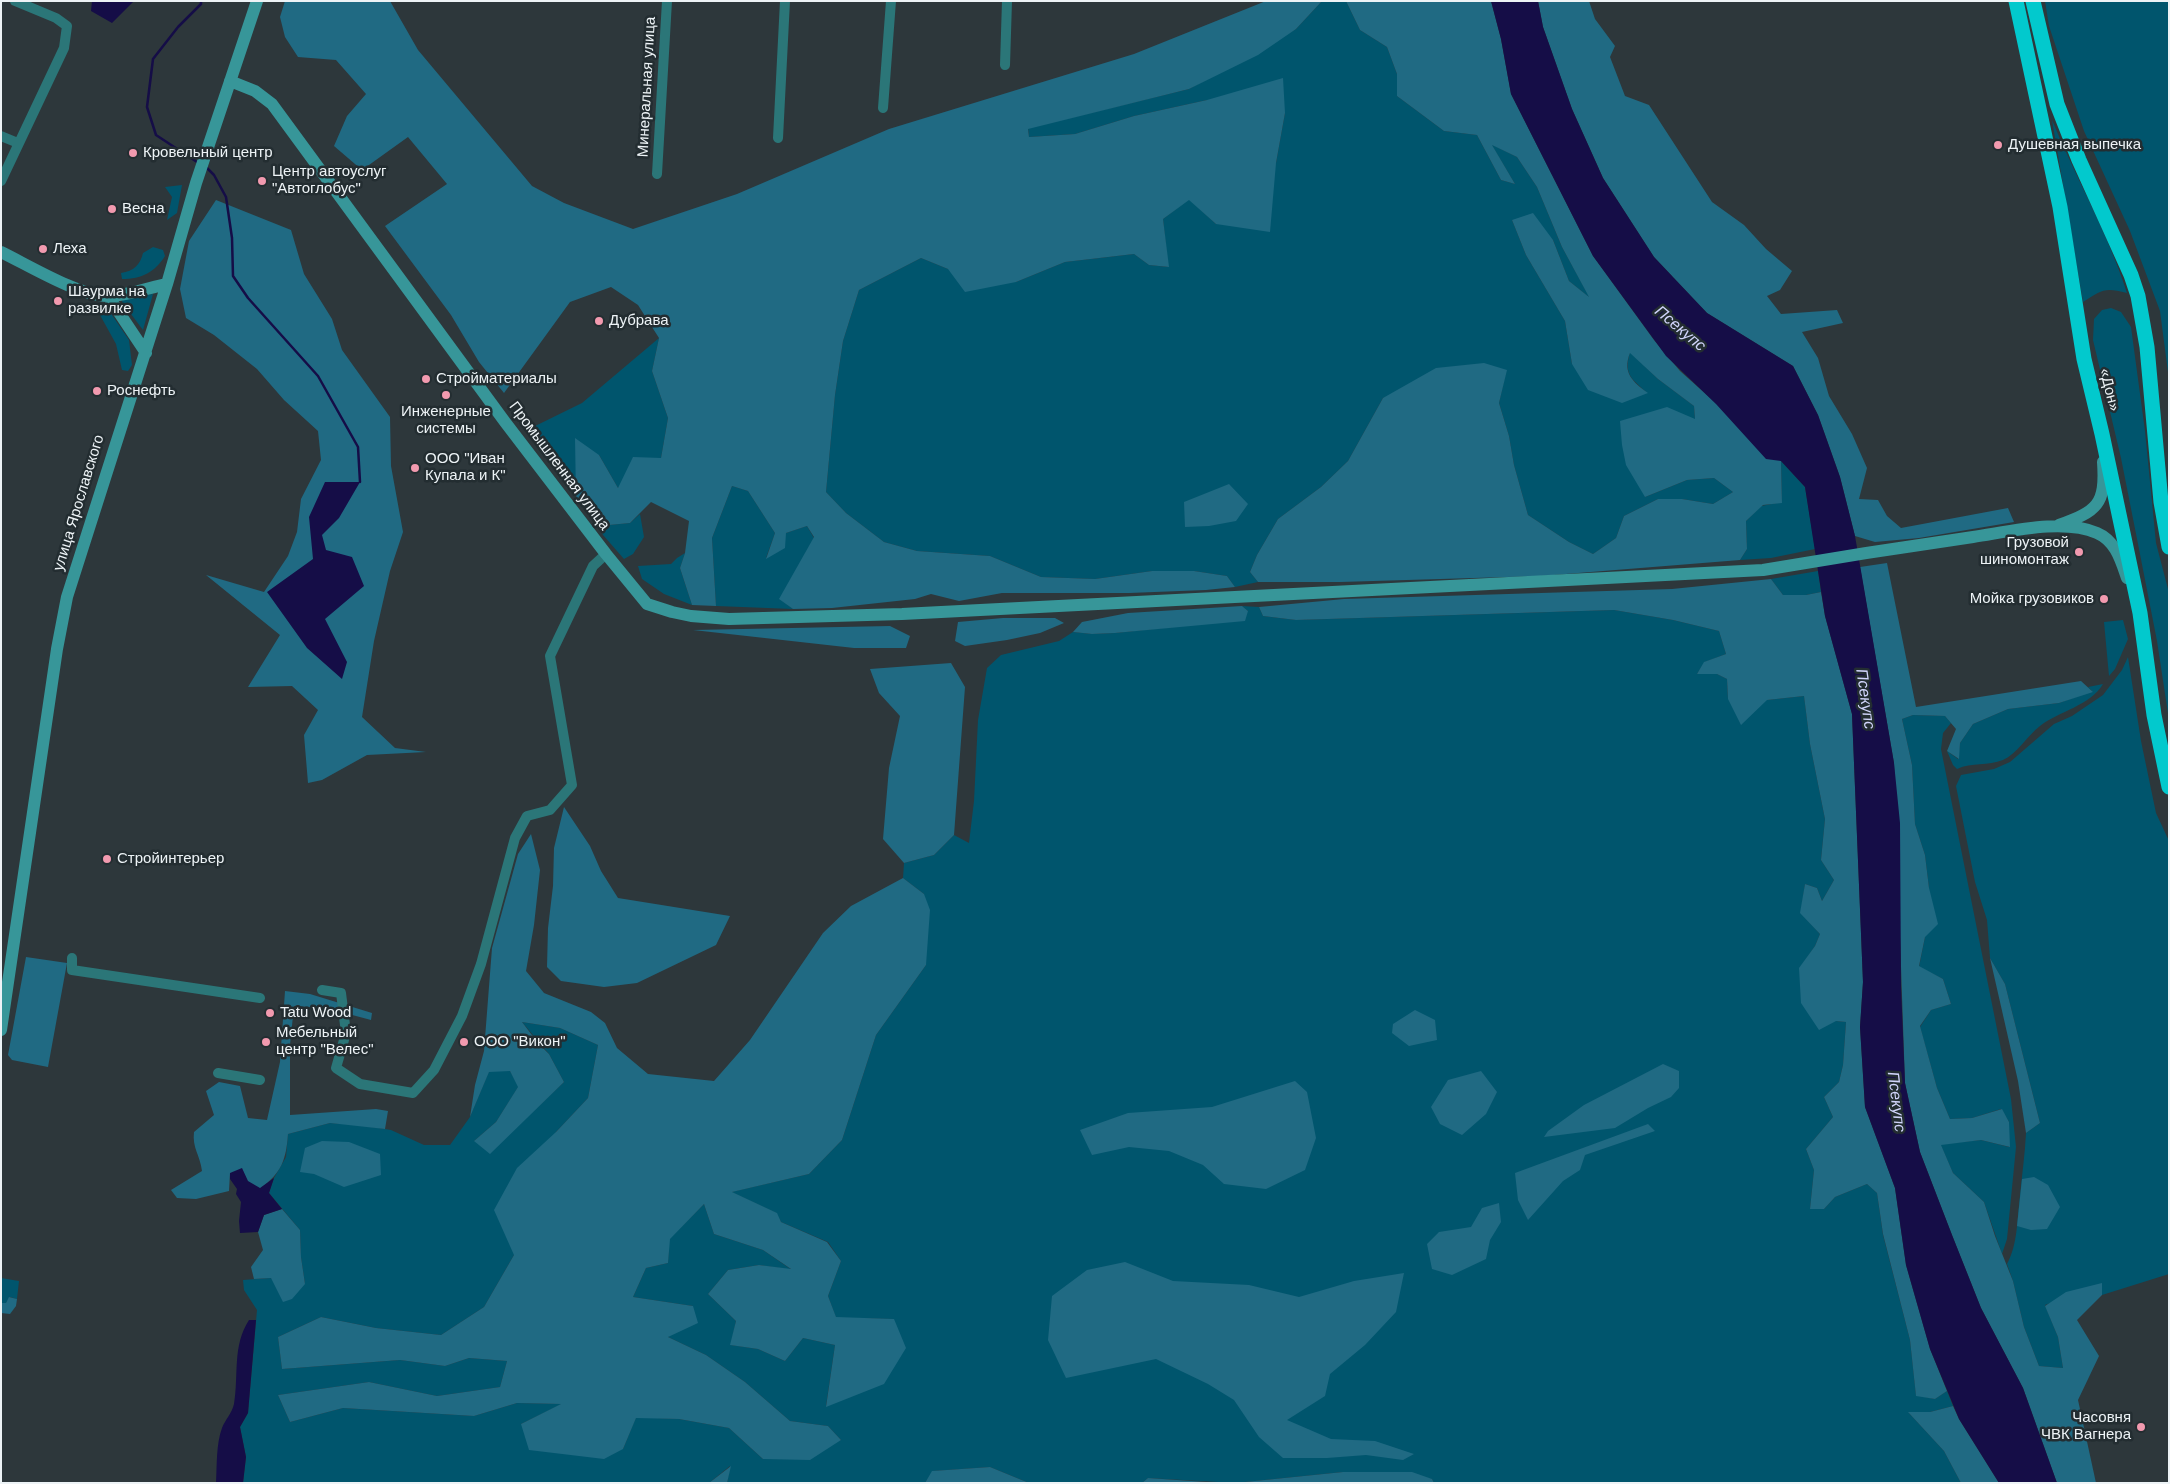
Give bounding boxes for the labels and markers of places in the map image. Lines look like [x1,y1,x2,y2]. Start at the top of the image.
place label: Душевная выпечка [2008,136,2141,154]
marker: Душевная выпечка [1992,139,2004,151]
place label: Кровельный центр [143,144,273,162]
marker: Кровельный центр [127,147,139,159]
place label: Центр автоуслуг "Автоглобус" [272,163,387,198]
marker: Центр автоуслуг "Автоглобус" [256,175,268,187]
place label: Весна [122,200,164,218]
marker: Весна [106,203,118,215]
place label: Леха [53,240,87,258]
marker: Леха [37,243,49,255]
place label: Шаурма на развилке [68,283,145,318]
marker: Шаурма на развилке [52,295,64,307]
place label: Дубрава [609,312,669,330]
marker: Дубрава [593,315,605,327]
place label: Стройматериалы [436,370,557,388]
marker: Стройматериалы [420,373,432,385]
place label: Роснефть [107,382,176,400]
marker: Роснефть [91,385,103,397]
marker: Инженерные системы [440,389,452,401]
place label: Инженерные системы [401,403,491,438]
place label: ООО "Иван Купала и К" [425,450,506,485]
marker: ООО "Иван Купала и К" [409,462,421,474]
place label: Грузовой шиномонтаж [1980,534,2069,569]
marker: Грузовой шиномонтаж [2073,546,2085,558]
place label: Мойка грузовиков [1970,590,2094,608]
marker: Мойка грузовиков [2098,593,2110,605]
place label: Стройинтерьер [117,850,224,868]
marker: Стройинтерьер [101,853,113,865]
place label: Tatu Wood [280,1004,351,1022]
marker: Tatu Wood [264,1007,276,1019]
place label: Мебельный центр "Велес" [276,1024,374,1059]
place label: ООО "Викон" [474,1033,566,1051]
marker: Мебельный центр "Велес" [260,1036,272,1048]
marker: ООО "Викон" [458,1036,470,1048]
place label: Часовня ЧВК Вагнера [2041,1409,2131,1444]
marker: Часовня ЧВК Вагнера [2135,1421,2147,1433]

